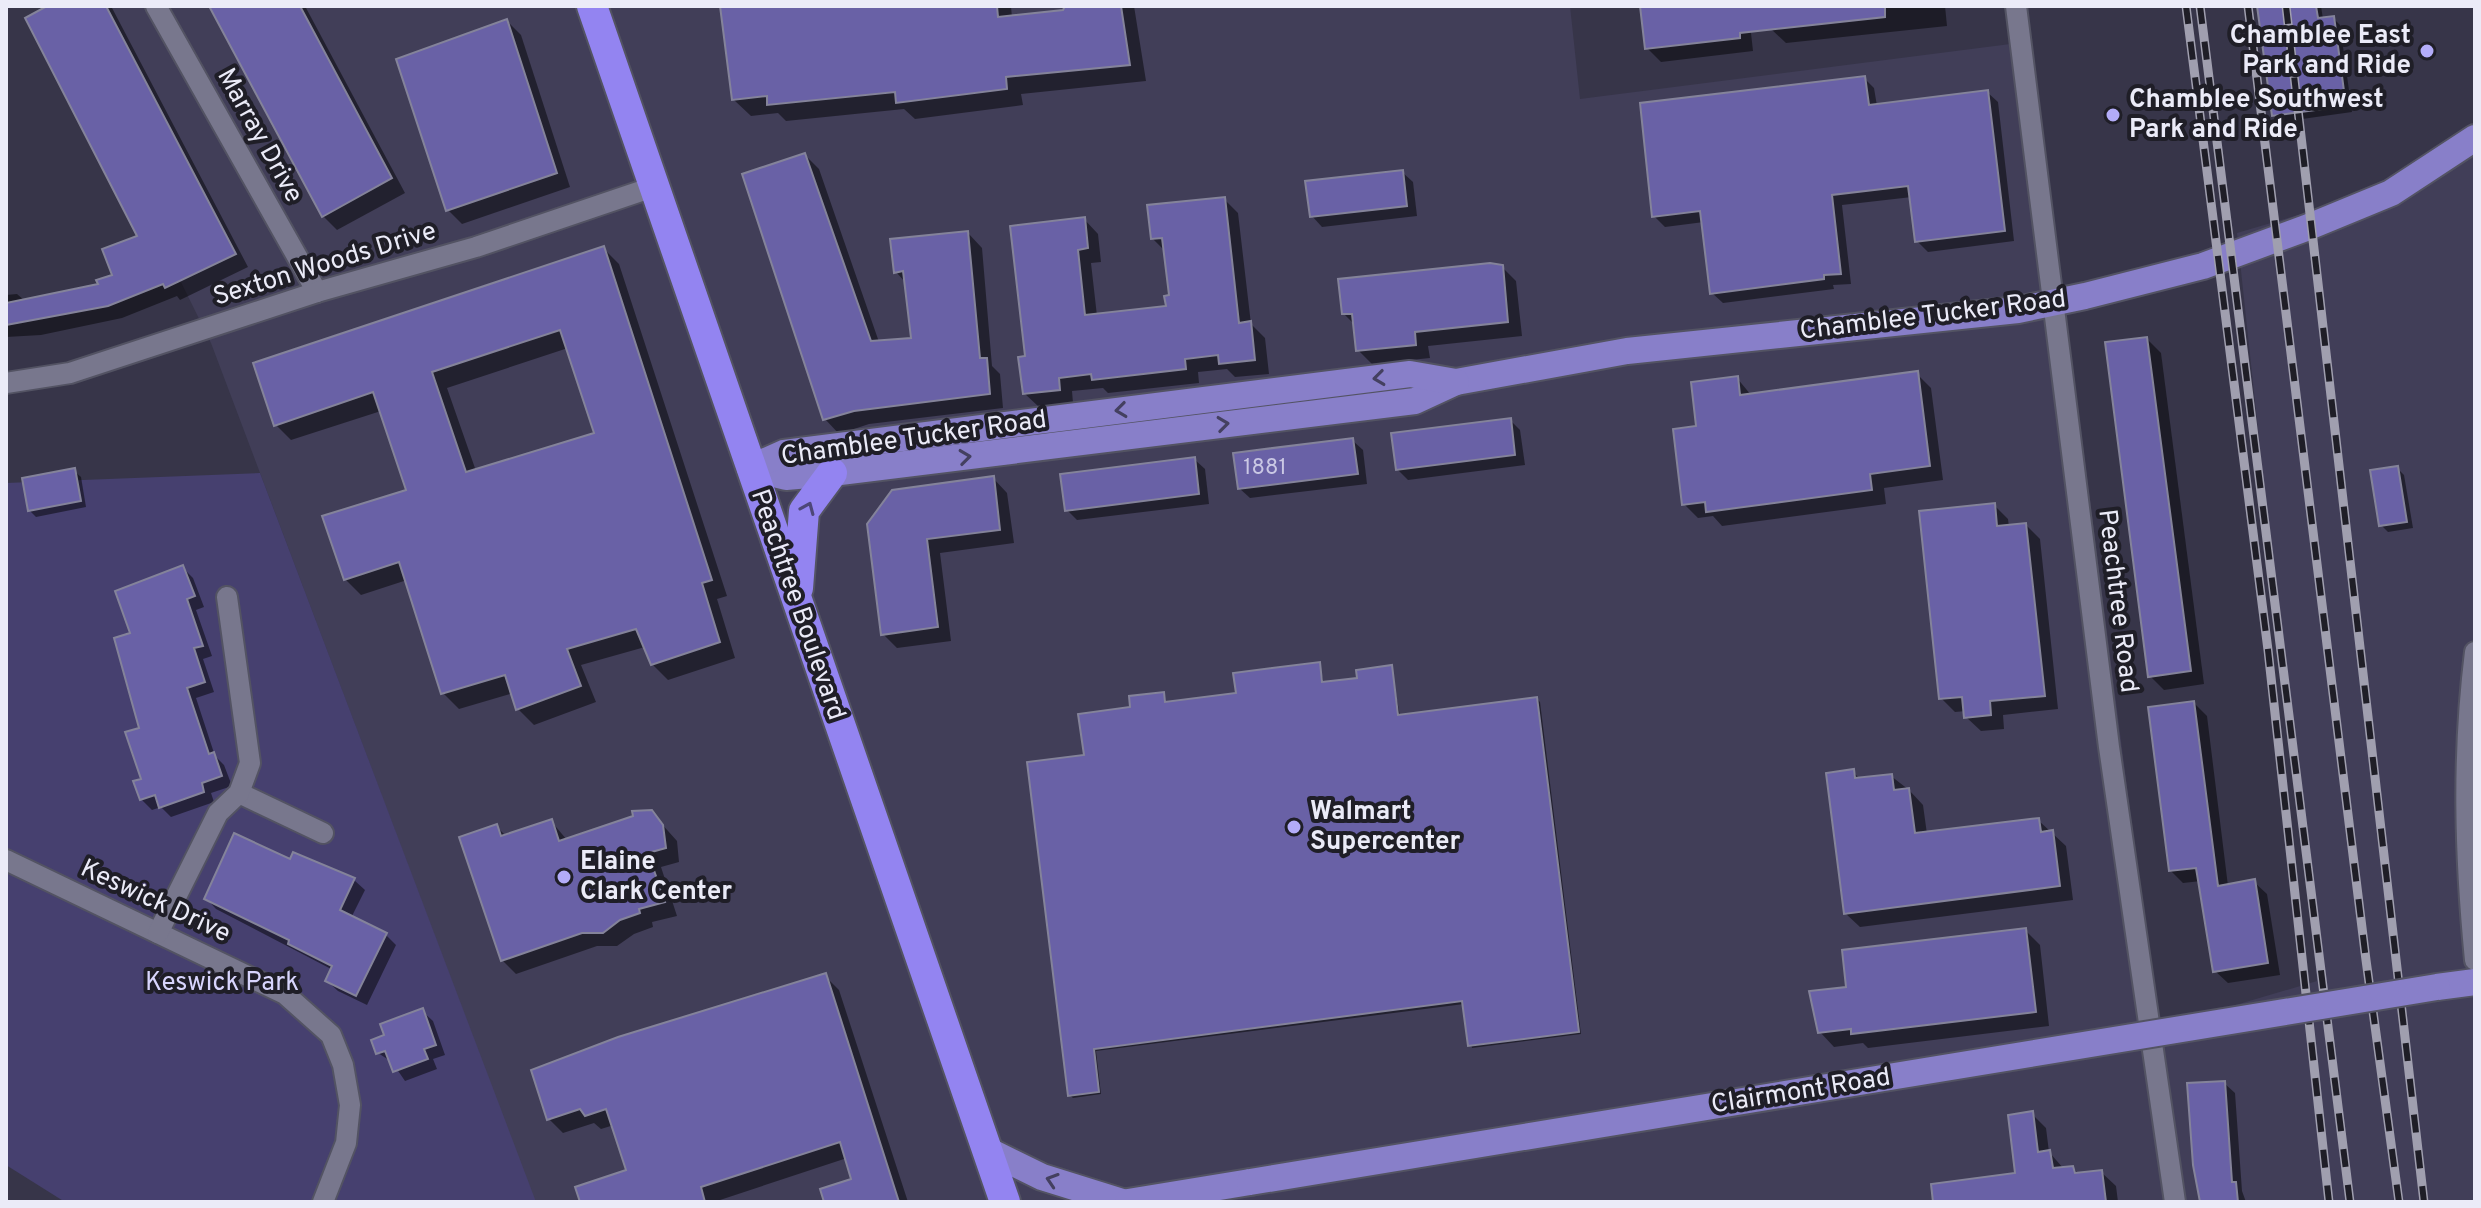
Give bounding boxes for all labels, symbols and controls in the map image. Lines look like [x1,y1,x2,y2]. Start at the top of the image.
place label: Chamblee East Park and Ride [2230,20,2411,83]
marker: Chamblee East Park and Ride [2418,42,2436,60]
street label: Marray Drive [208,63,310,209]
place label: Chamblee Southwest Park and Ride [2129,84,2384,147]
marker: Chamblee Southwest Park and Ride [2104,106,2122,124]
street label: Sexton Woods Drive [210,215,440,315]
street label: Chamblee Tucker Road [1798,283,2068,349]
one-way arrow [1372,369,1386,386]
one-way arrow [1114,402,1127,419]
street label: Chamblee Tucker Road [779,404,1049,474]
one-way arrow [1216,416,1230,433]
one-way arrow [958,449,972,466]
house number: 1881 [1243,455,1287,482]
street label: Peachtree Boulevard [742,485,852,725]
one-way arrow [799,502,815,517]
street label: Peachtree Road [2089,507,2145,695]
place label: Walmart Supercenter [1310,796,1461,859]
marker: Walmart Supercenter [1285,818,1303,836]
place label: Elaine Clark Center [580,846,732,909]
street label: Keswick Drive [75,853,235,951]
marker: Elaine Clark Center [555,868,573,886]
park label: Keswick Park [145,967,299,1000]
street label: Clairmont Road [1709,1062,1893,1122]
one-way arrow [1046,1173,1060,1189]

